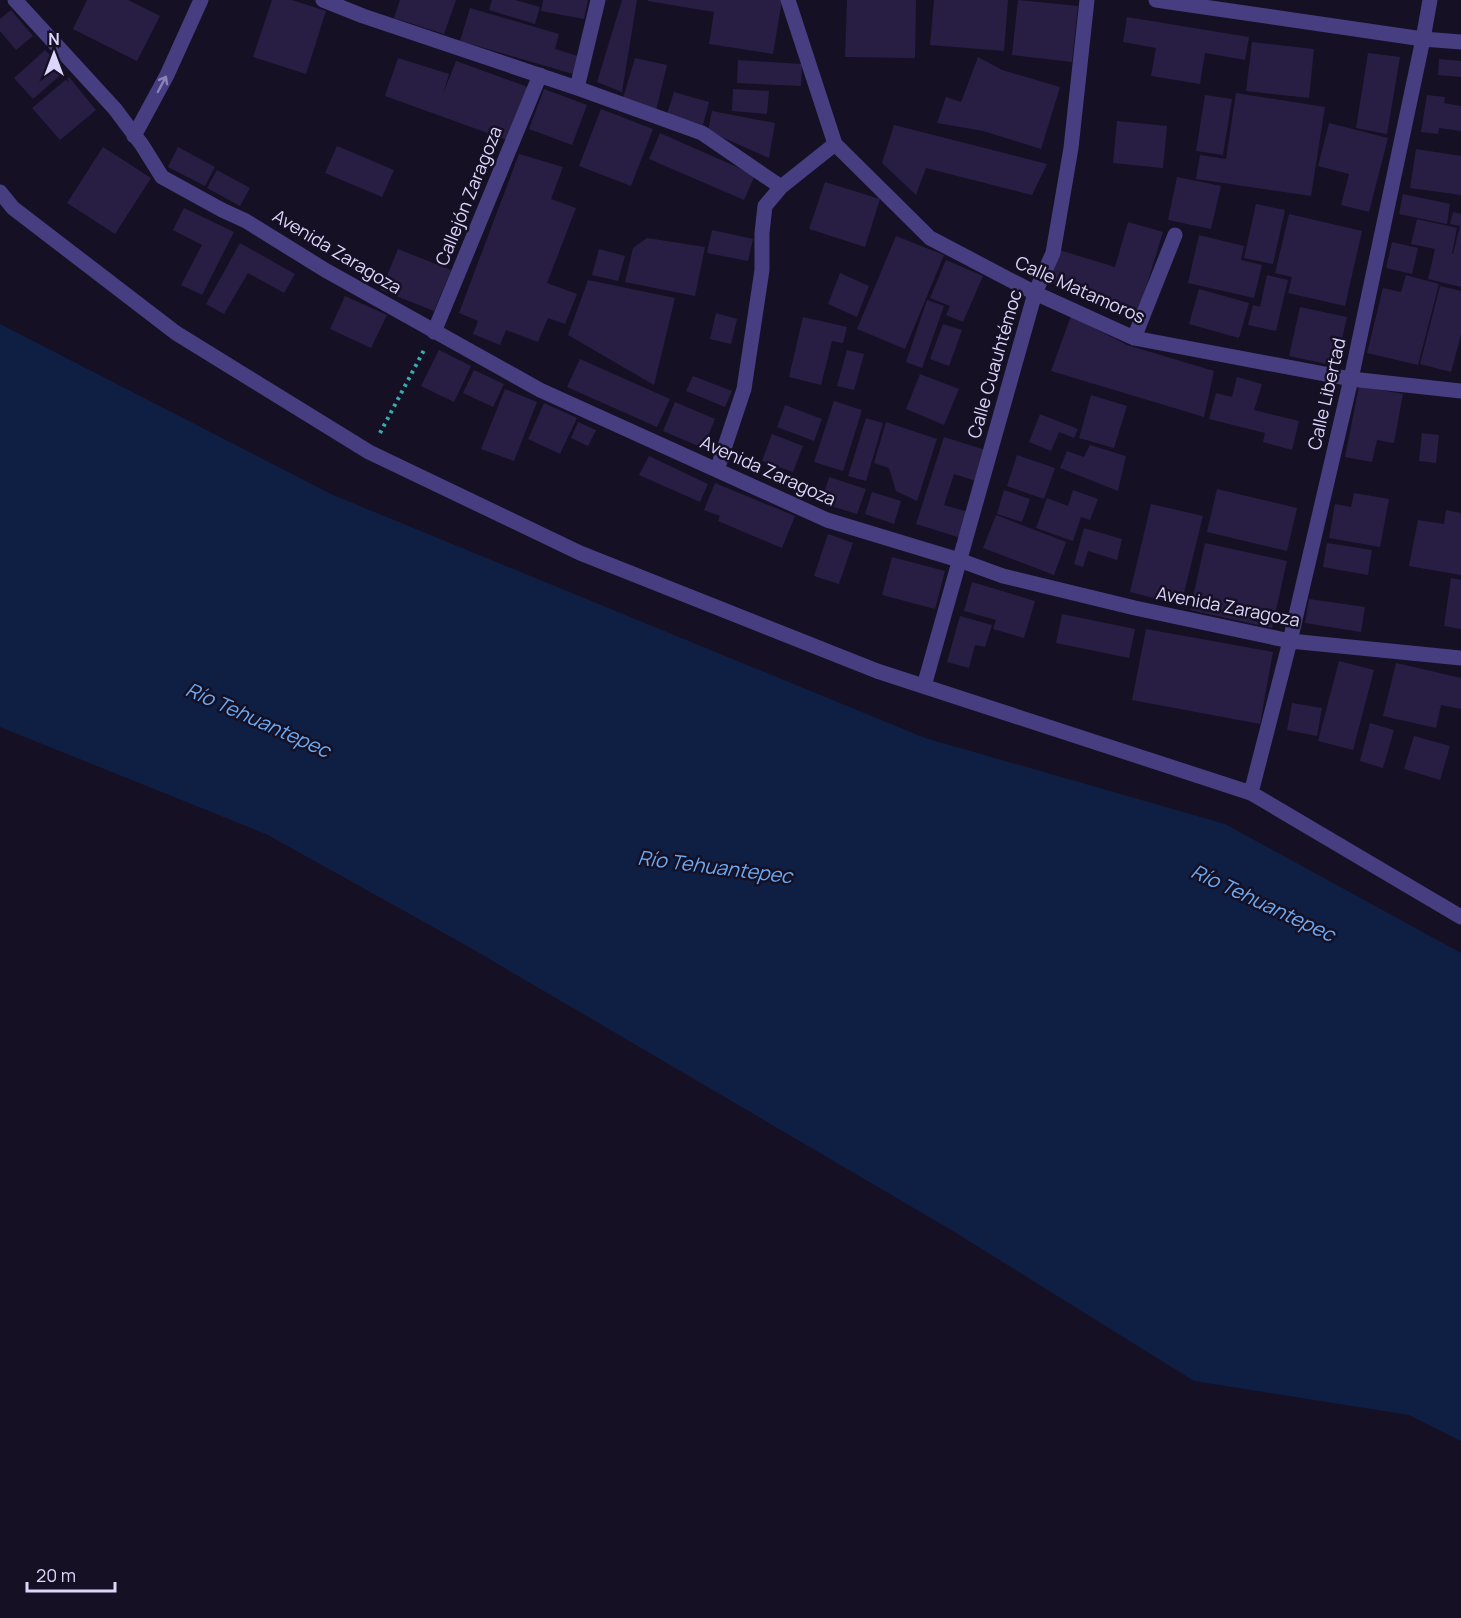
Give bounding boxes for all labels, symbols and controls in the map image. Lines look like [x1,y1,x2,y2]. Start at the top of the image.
north arrow [24,24,84,84]
text: N [48,28,60,50]
one-way arrow [157,76,168,94]
street label: Callejón Zaragoza [429,122,507,269]
street label: Avenida Zaragoza [269,203,406,299]
street label: Calle Matamoros [1012,250,1149,329]
street label: Calle Cuauhtémoc [961,287,1027,441]
street label: Calle Libertad [1301,335,1351,452]
street label: Avenida Zaragoza [697,429,840,511]
street label: Avenida Zaragoza [1154,580,1302,632]
water label: Río Tehuantepec [182,676,336,764]
water label: Río Tehuantepec [636,844,796,890]
water label: Río Tehuantepec [1187,857,1341,948]
scale bar [27,1555,116,1593]
text: 20 m [36,1563,76,1587]

